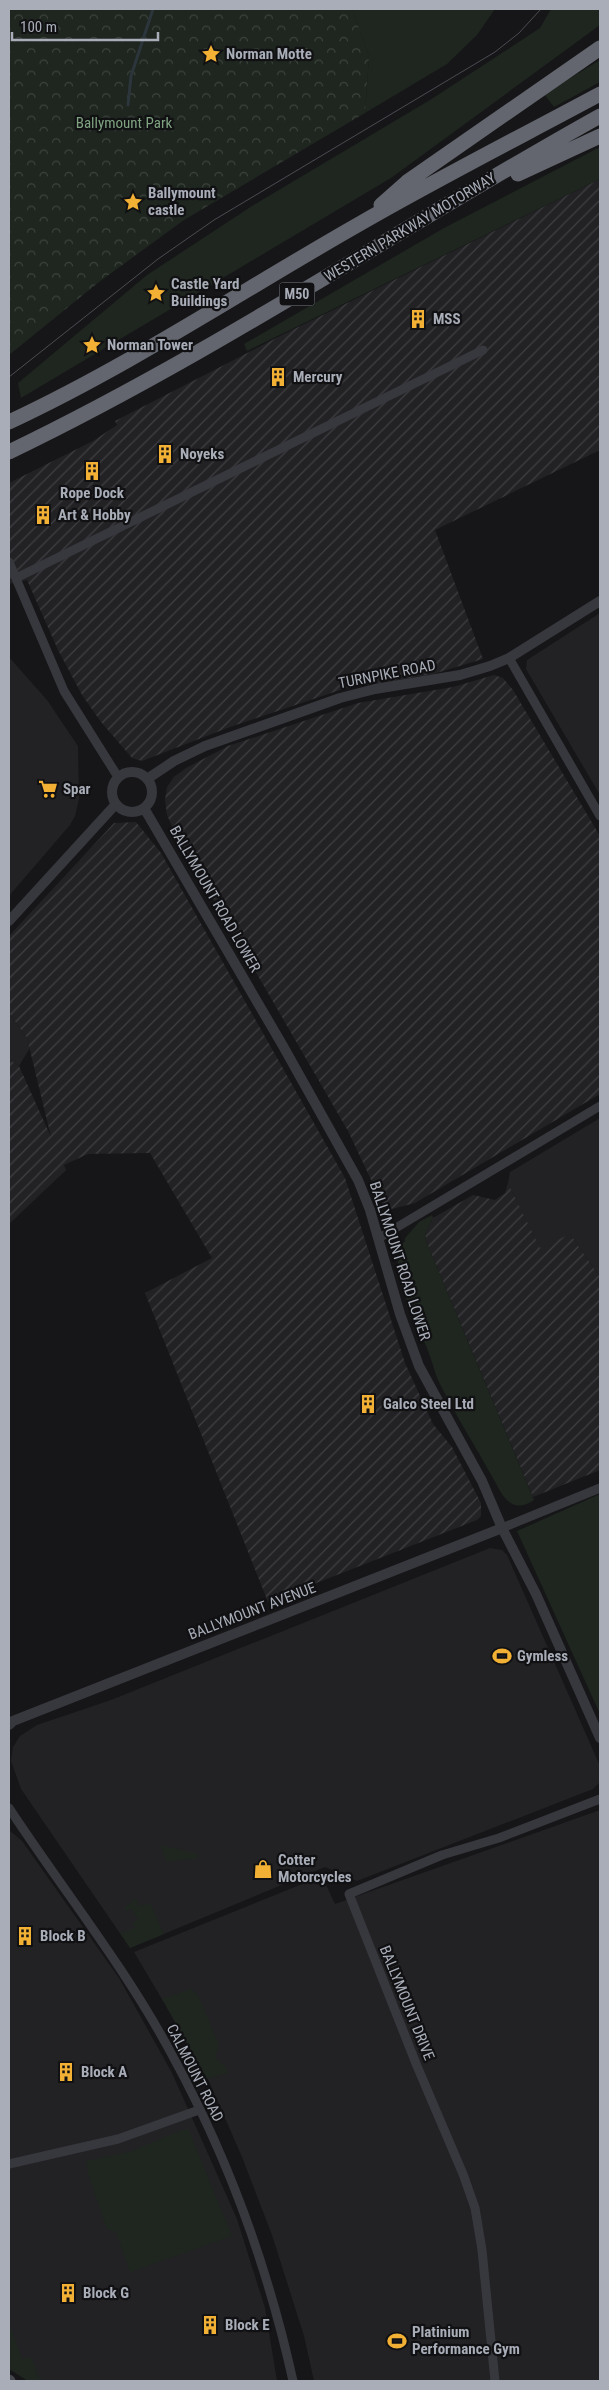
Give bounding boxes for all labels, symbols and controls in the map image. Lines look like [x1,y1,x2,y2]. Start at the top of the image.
scale bar [12,10,159,42]
text: 100 m [20,18,57,36]
place icon: Norman Motte [200,43,222,65]
place label: Norman Motte [226,45,312,63]
park label: Ballymount Park [76,114,172,132]
street label: WESTERN PARKWAY MOTORWAY [321,169,499,285]
place label: Ballymount castle [148,184,216,219]
place icon: Ballymount castle [122,191,144,213]
place label: Castle Yard Buildings [171,275,239,310]
place icon: Castle Yard Buildings [145,282,167,304]
road number: M50 [280,282,314,306]
building icon: MSS [407,308,429,330]
place label: MSS [433,310,461,328]
place icon: Norman Tower [81,334,103,356]
place label: Norman Tower [107,336,193,354]
building icon: Mercury [267,366,289,388]
place label: Mercury [293,368,343,386]
building icon: Noyeks [154,443,176,465]
place label: Noyeks [180,445,224,463]
building icon: Rope Dock [81,460,103,482]
place label: Rope Dock [60,484,125,502]
building icon: Art & Hobby [32,504,54,526]
place label: Art & Hobby [58,506,131,524]
street label: TURNPIKE ROAD [337,656,437,692]
supermarket icon: Spar [37,778,59,800]
place label: Spar [63,780,91,798]
street label: BALLYMOUNT ROAD LOWER [166,823,264,975]
street label: BALLYMOUNT ROAD LOWER [366,1179,434,1343]
building icon: Galco Steel Ltd [357,1393,379,1415]
place label: Galco Steel Ltd [383,1395,474,1413]
street label: BALLYMOUNT AVENUE [186,1578,318,1644]
sports icon: Gymless [491,1645,513,1667]
place label: Gymless [517,1647,568,1665]
place label: Cotter Motorcycles [278,1851,352,1886]
shop icon: Cotter Motorcycles [252,1858,274,1880]
building icon: Block B [14,1925,36,1947]
place label: Block B [40,1927,86,1945]
street label: BALLYMOUNT DRIVE [376,1943,438,2063]
street label: CALMOUNT ROAD [163,2021,227,2125]
building icon: Block A [55,2061,77,2083]
place label: Block A [81,2063,127,2081]
building icon: Block G [57,2282,79,2304]
place label: Block G [83,2284,129,2302]
building icon: Block E [199,2314,221,2336]
place label: Block E [225,2316,270,2334]
place label: Platinium Performance Gym [412,2323,520,2358]
sports icon: Platinium Performance Gym [386,2330,408,2352]

